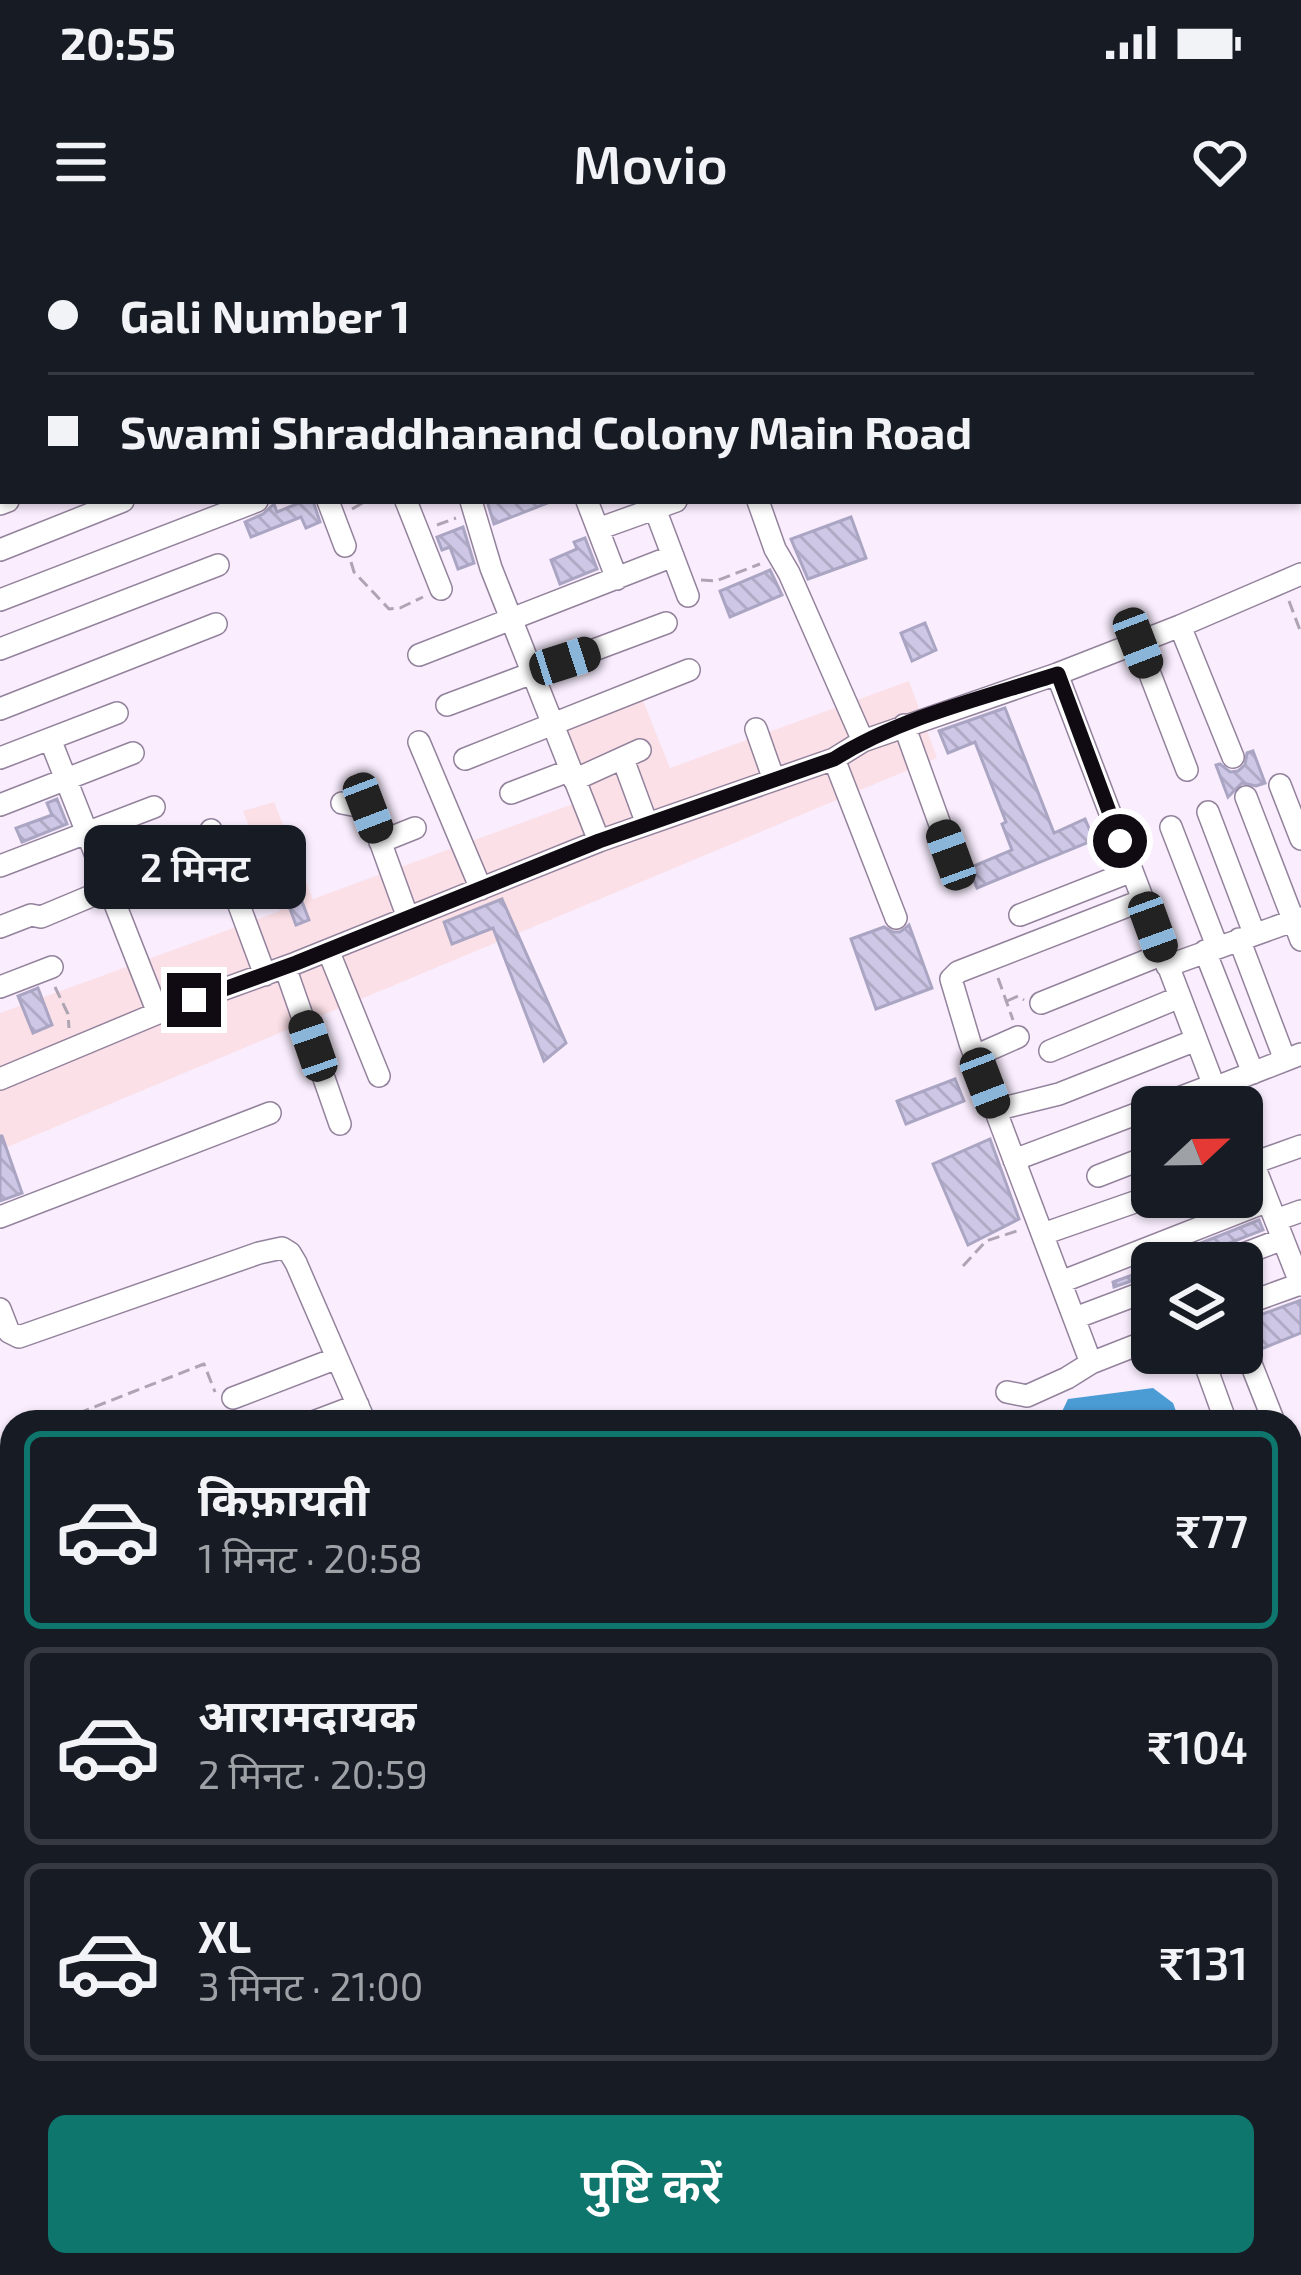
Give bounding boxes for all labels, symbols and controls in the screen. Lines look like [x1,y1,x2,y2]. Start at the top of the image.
text: 20:55 [60,15,176,69]
icon: menu [48,129,114,195]
icon: heart [1187,129,1253,195]
text: Movio [573,130,728,195]
text: Gali Number 1 [120,288,410,342]
text: Swami Shraddhanand Colony Main Road [120,404,972,458]
car [1108,603,1168,683]
car [525,633,605,689]
car [338,768,398,848]
route start [1093,814,1147,868]
car [922,815,980,895]
callout: 2 मिनट [83,826,305,910]
text: 2 मिनट [140,843,250,890]
car [1124,887,1182,967]
route end [167,973,221,1027]
car [284,1006,342,1086]
car [955,1043,1015,1123]
north arrow [1131,1086,1263,1218]
map controls [1131,1086,1263,1374]
button: layers [1131,1242,1263,1374]
text: किफ़ायती [198,1471,369,1525]
icon: car [54,1476,162,1584]
text: ₹77 [1175,1503,1248,1557]
text: 1 मिनट · 20:58 [198,1534,423,1581]
text: आरामदायक [198,1687,416,1741]
icon: car [54,1692,162,1800]
text: ₹104 [1147,1719,1248,1773]
text: 2 मिनट · 20:59 [198,1750,428,1797]
icon: car [54,1908,162,2016]
text: XL [198,1908,251,1962]
text: ₹131 [1159,1935,1248,1989]
text: 3 मिनट · 21:00 [198,1962,423,2009]
button: पुष्टि करें [48,2115,1254,2253]

